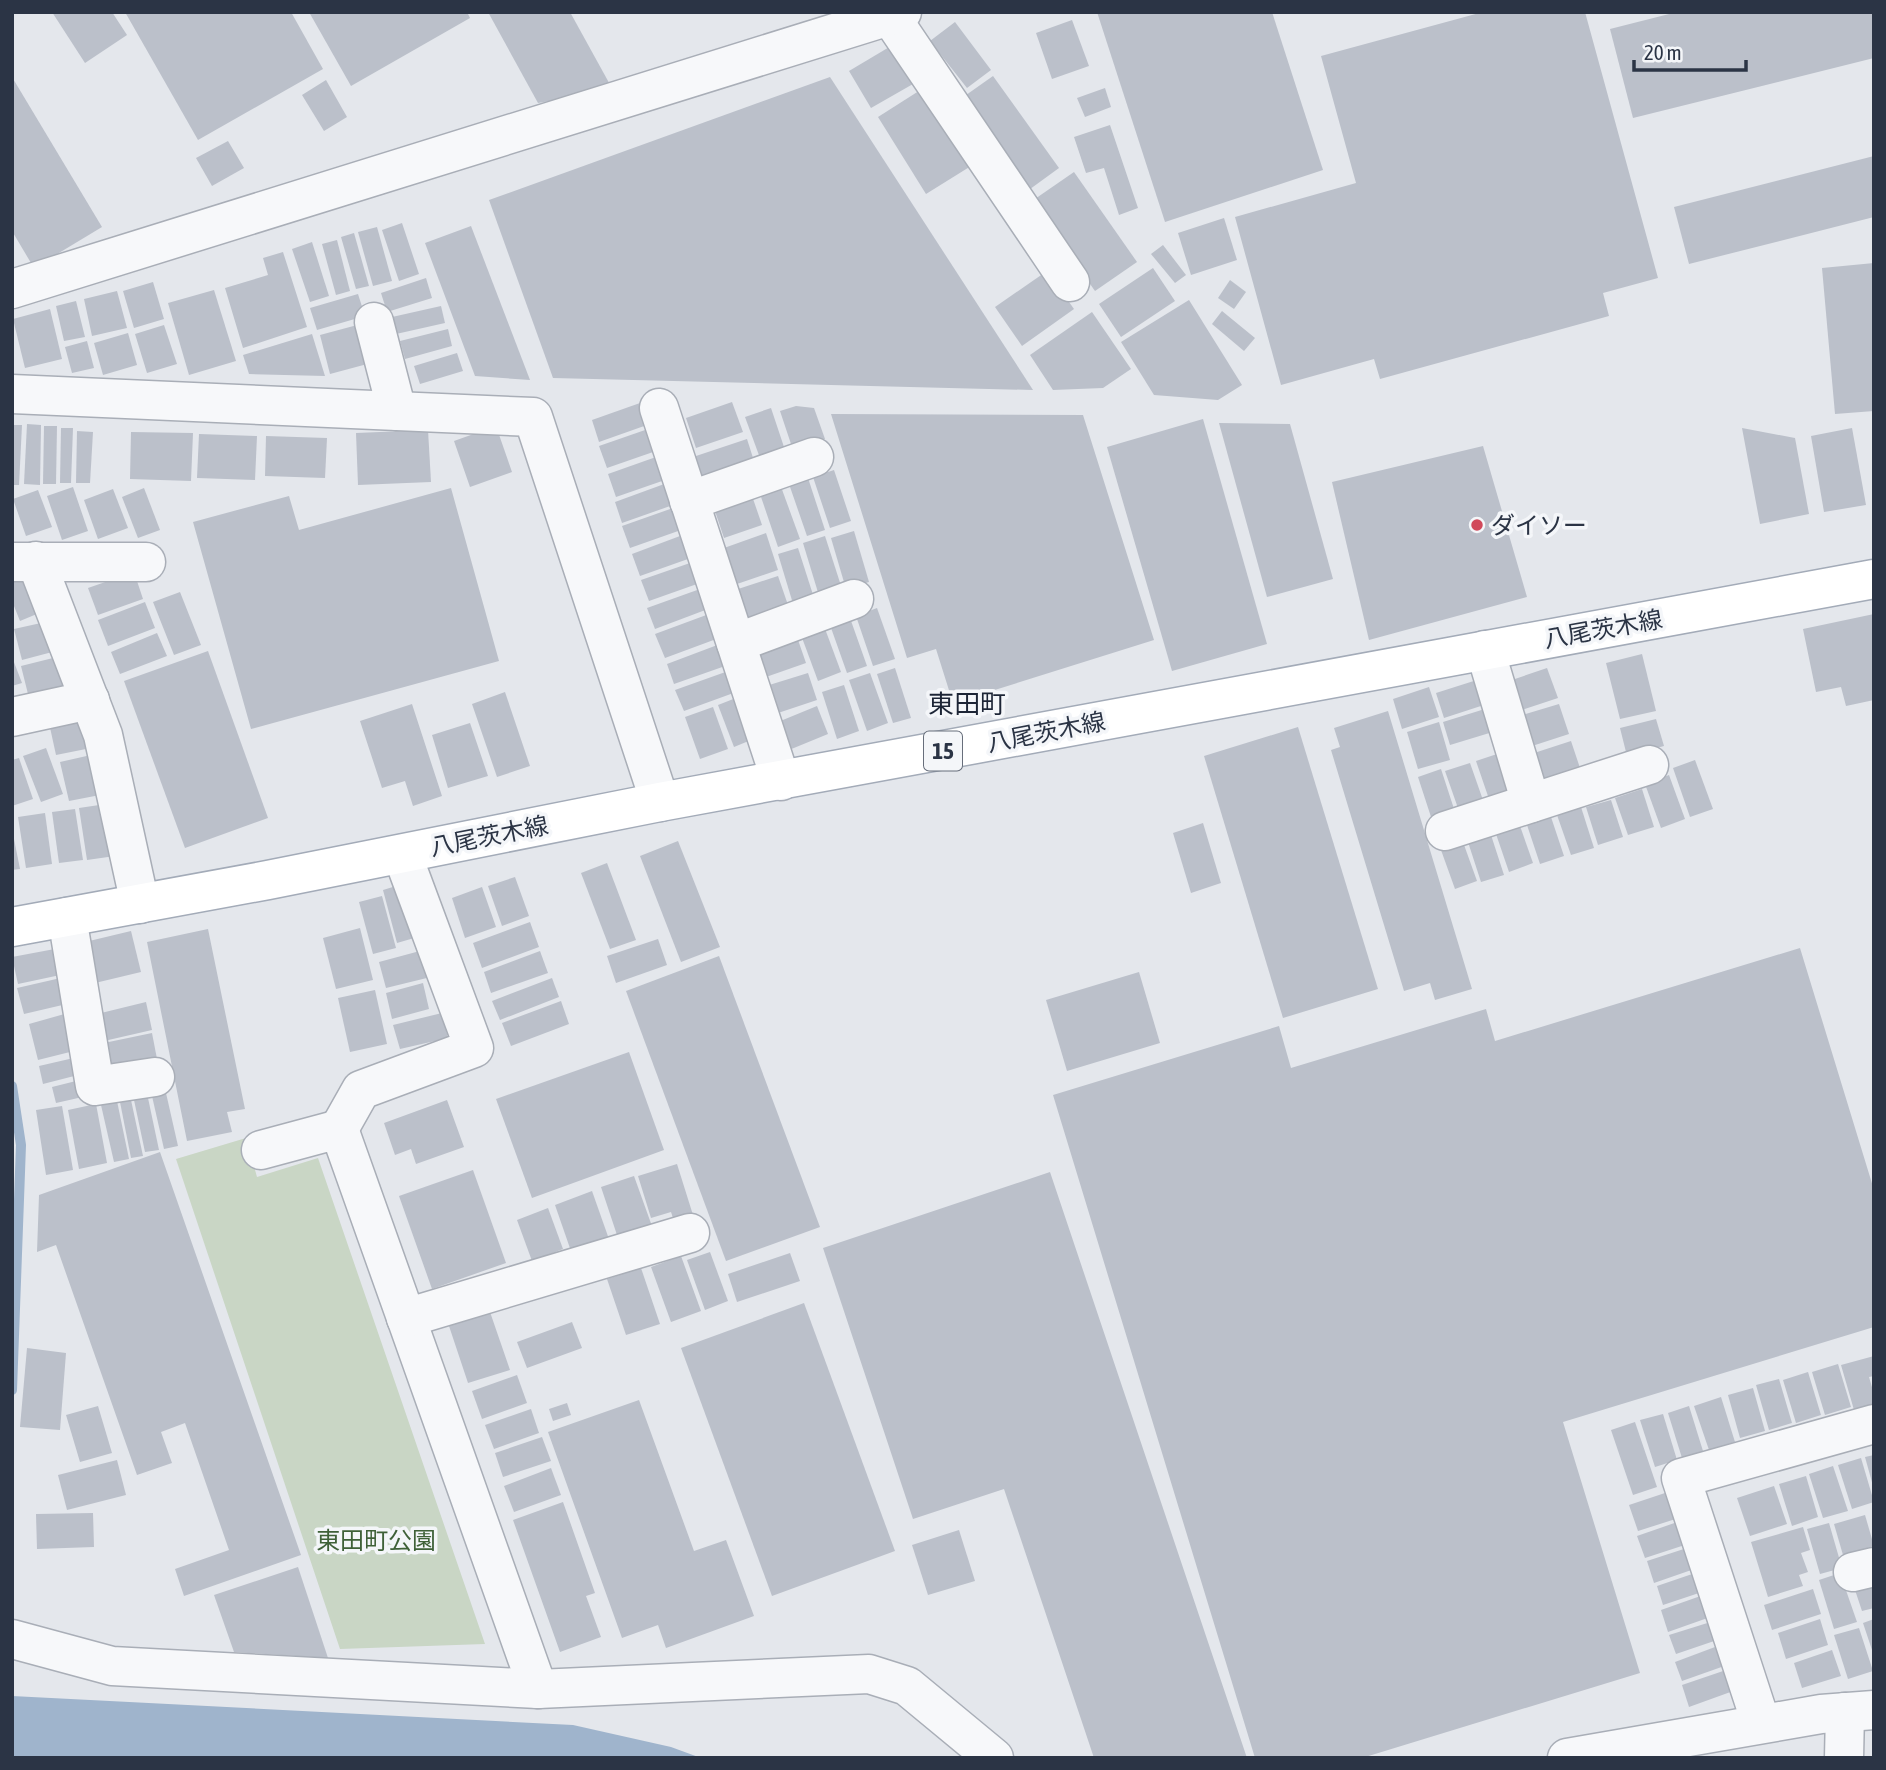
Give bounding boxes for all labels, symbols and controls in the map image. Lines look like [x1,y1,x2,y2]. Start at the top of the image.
scale bar [1634,28,1746,72]
text: 20 m [1644,40,1682,64]
place label: ダイソー [1491,512,1587,539]
marker: ダイソー [1469,517,1485,533]
street label: 八尾茨木線 [1542,605,1664,653]
district label: 東田町 [928,689,1006,719]
street label: 八尾茨木線 [985,707,1107,757]
road number: 15 [924,732,962,771]
street label: 八尾茨木線 [428,811,550,861]
park label: 東田町公園 [316,1527,436,1554]

